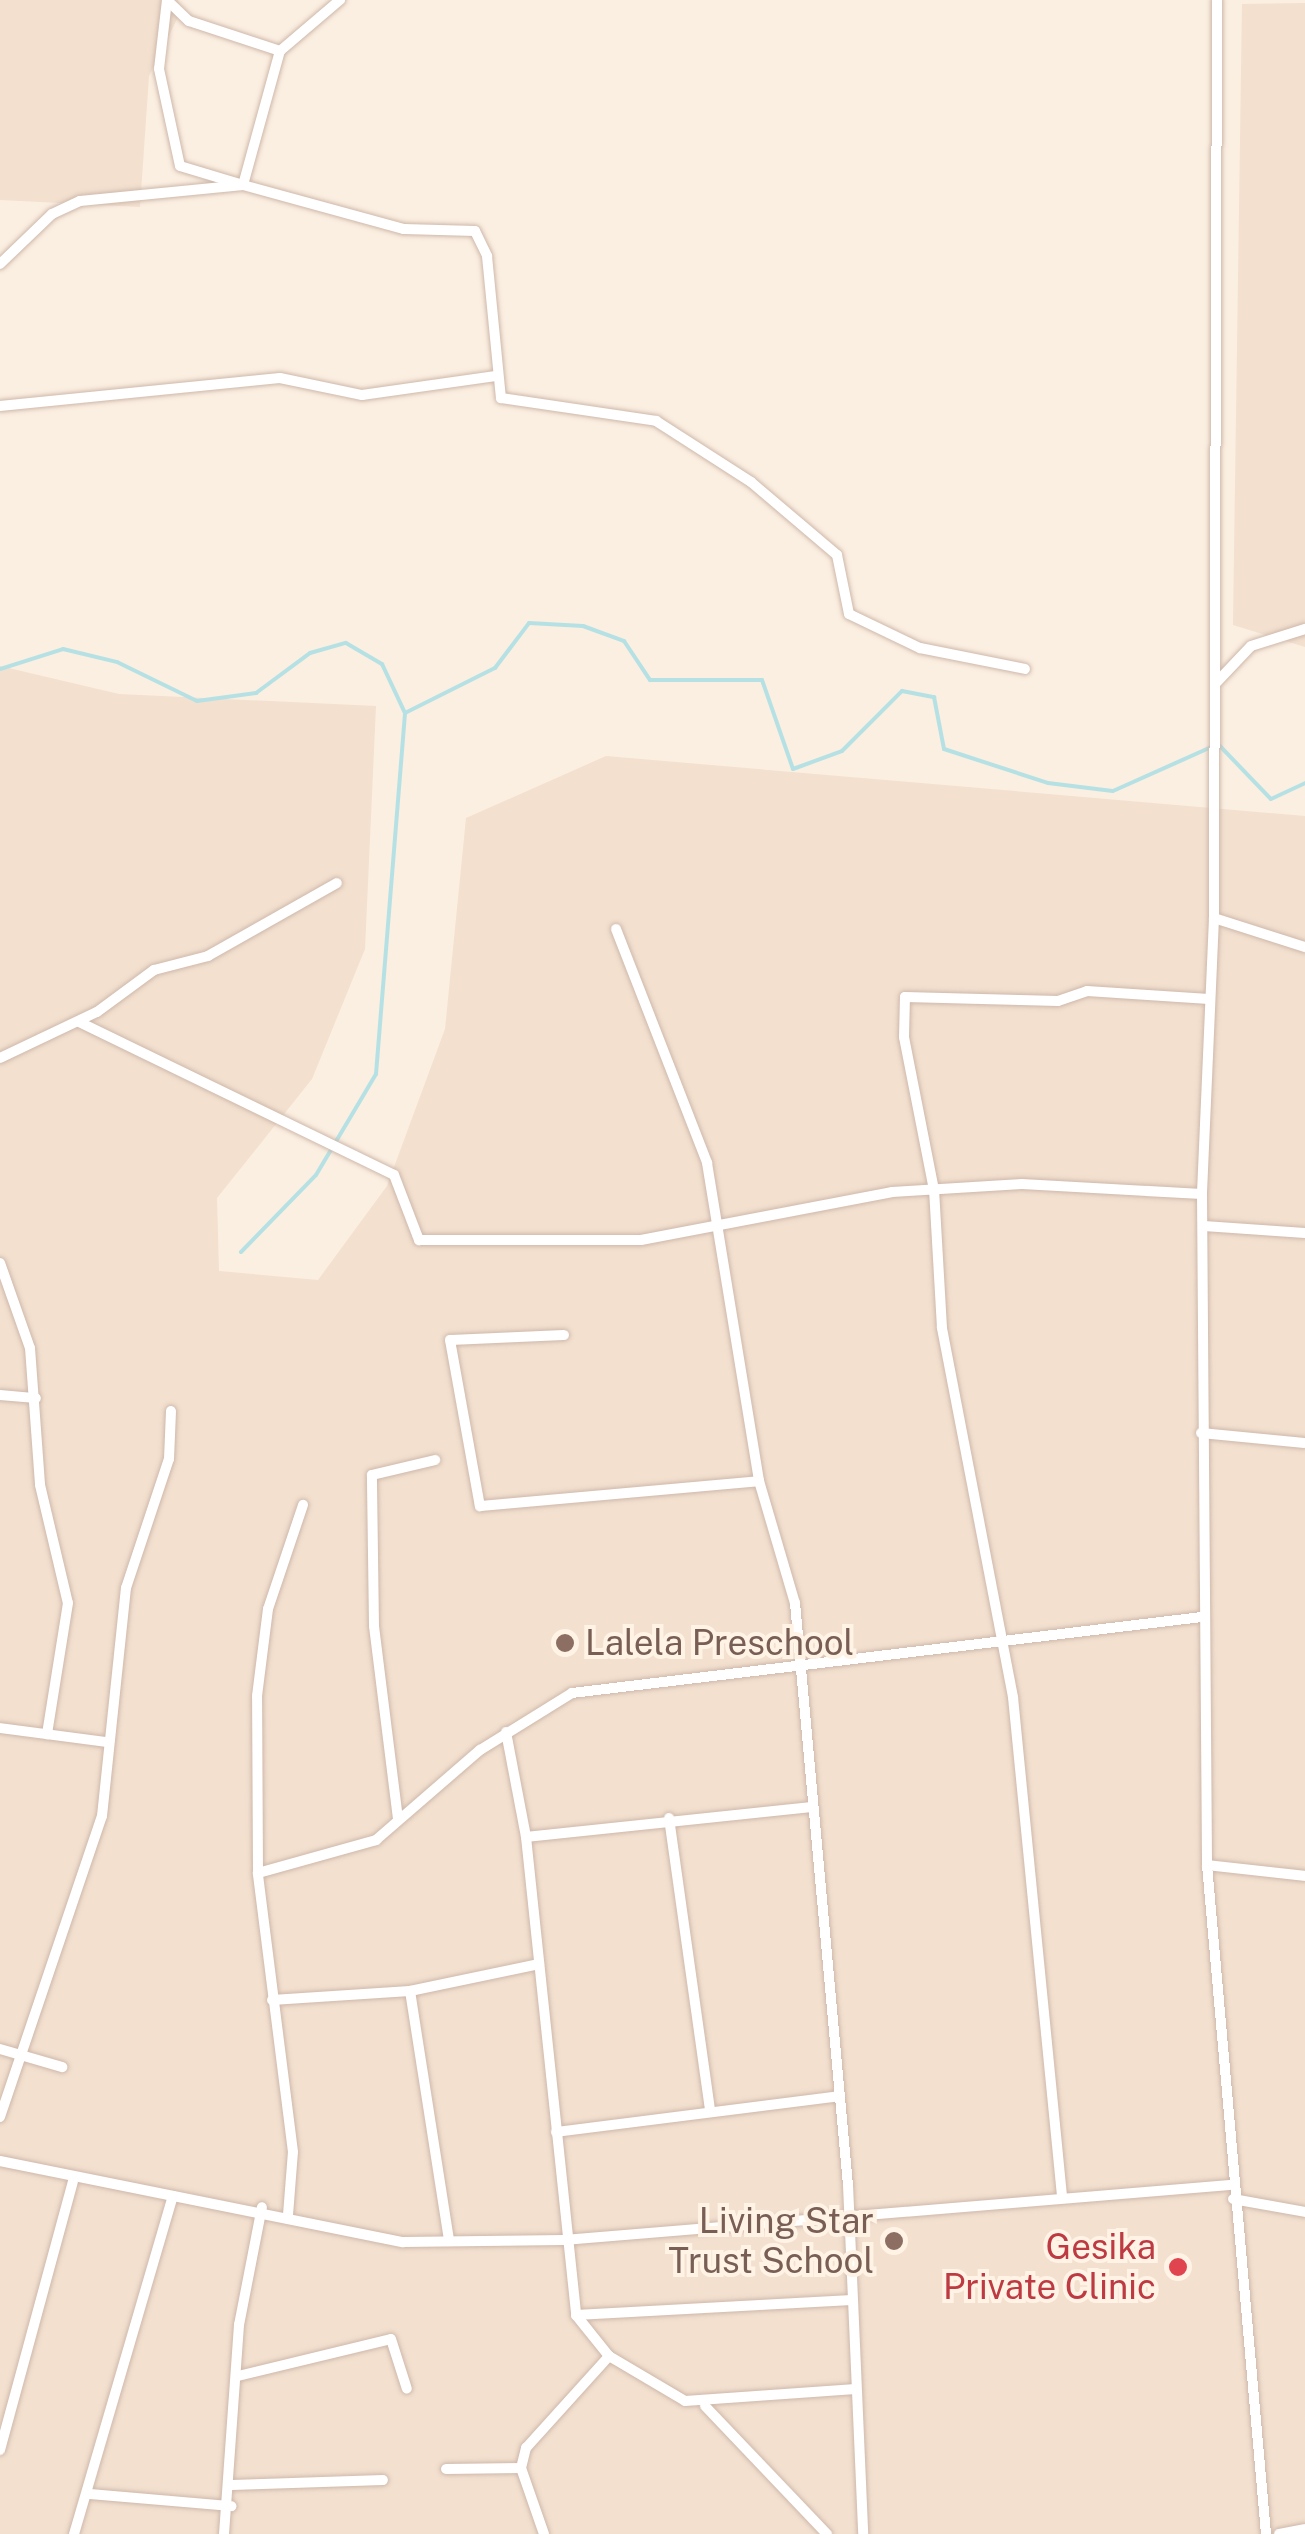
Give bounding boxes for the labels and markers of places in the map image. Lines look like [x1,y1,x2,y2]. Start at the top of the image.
place label: Lalela Preschool [585,1622,854,1664]
marker: Lalela Preschool [554,1632,576,1654]
place label: Living Star Trust School [668,2200,874,2282]
place label: Gesika Private Clinic [943,2226,1156,2308]
marker: Living Star Trust School [883,2230,905,2252]
marker: Gesika Private Clinic [1165,2254,1191,2280]

